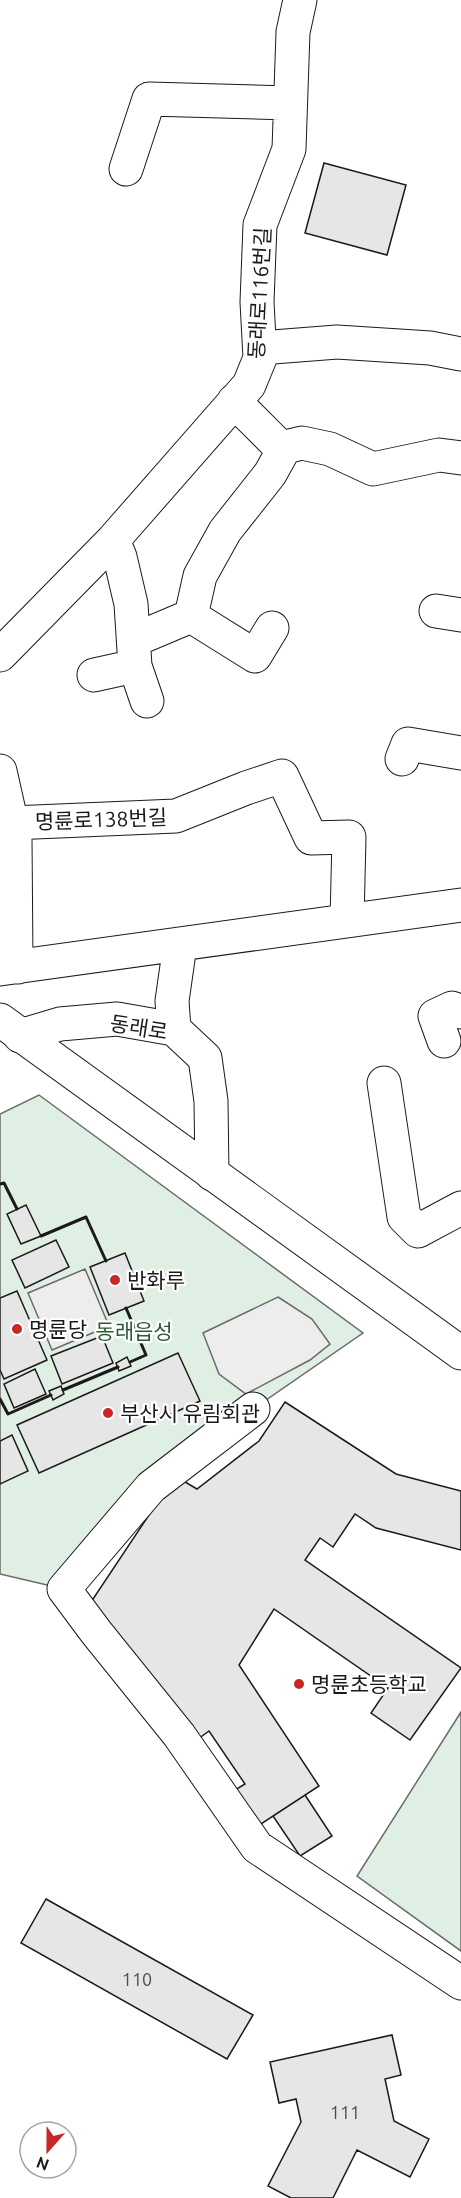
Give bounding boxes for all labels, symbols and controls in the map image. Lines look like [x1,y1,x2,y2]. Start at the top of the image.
street label: 동래로116번길 [244,226,274,360]
street label: 명륜로138번길 [35,805,167,833]
street label: 동래로 [108,1011,170,1043]
place label: 반화루 [127,1268,185,1292]
marker: 반화루 [108,1273,122,1287]
place label: 명륜당 [29,1317,87,1341]
park label: 동래읍성 [95,1319,173,1343]
marker: 명륜당 [10,1322,24,1336]
place label: 부산시 유림회관 [120,1401,260,1425]
marker: 부산시 유림회관 [101,1406,115,1420]
place label: 명륜초등학교 [311,1672,427,1696]
marker: 명륜초등학교 [292,1677,306,1691]
house number: 110 [122,1969,152,1989]
house number: 111 [330,2102,360,2122]
north arrow [18,2120,78,2180]
text: N [34,2153,51,2175]

